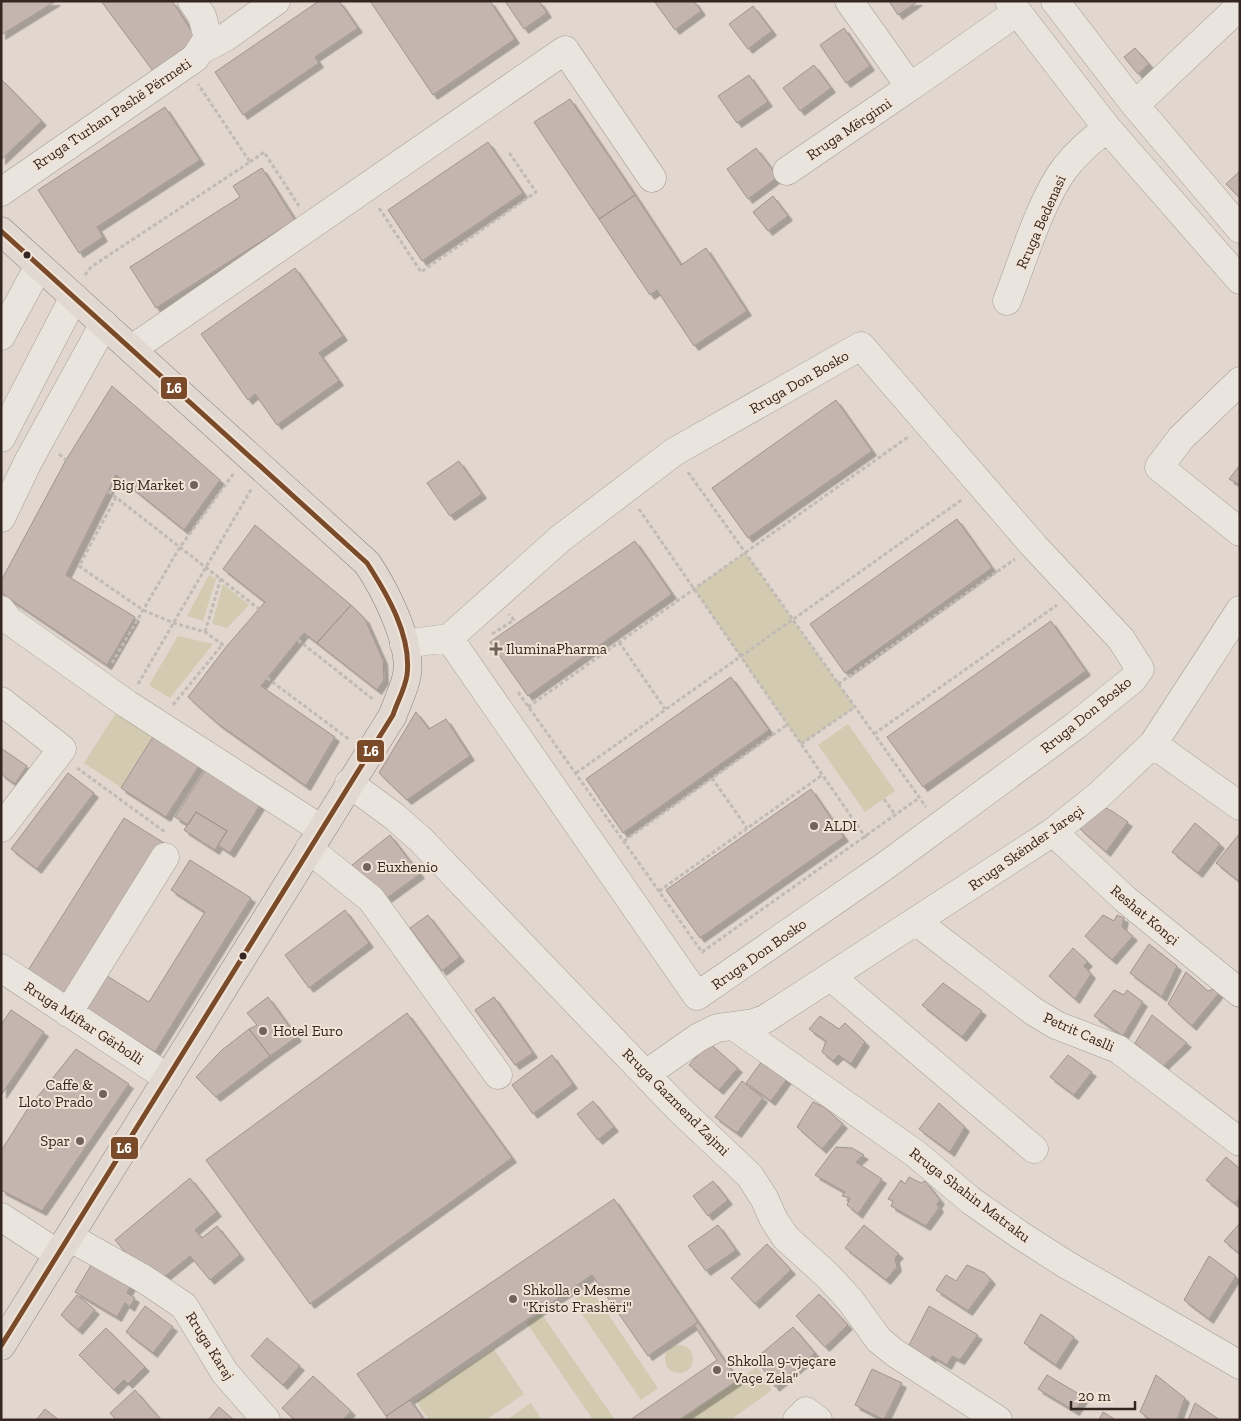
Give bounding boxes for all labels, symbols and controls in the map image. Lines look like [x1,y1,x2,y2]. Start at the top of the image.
street label: Rruga Turhan Pashë Përmeti [30,54,194,174]
street label: Rruga Mërgimi [803,94,895,164]
street label: Rruga Bedenasi [1012,172,1070,272]
unlabelled marker [22,250,32,260]
street label: Rruga Don Bosko [746,346,852,418]
line badge: L6 [160,376,188,400]
text: L6 [166,380,182,397]
place label: Big Market [112,476,184,494]
marker: Big Market [188,479,200,491]
place label: IluminaPharma [506,640,607,658]
marker: IluminaPharma [490,643,502,655]
street label: Rruga Don Bosko [1037,673,1135,757]
line badge: L6 [356,739,385,763]
text: L6 [363,743,379,760]
street label: Rruga Skënder Jareçi [965,801,1087,895]
place label: ALDI [824,817,857,835]
marker: ALDI [808,820,820,832]
place label: Euxhenio [377,858,438,876]
marker: Euxhenio [361,861,373,873]
street label: Reshat Konçi [1107,881,1183,949]
street label: Rruga Don Bosko [708,914,810,993]
unlabelled marker [238,951,248,961]
street label: Rruga Miftar Gërbolli [21,978,147,1068]
street label: Petrit Caslli [1041,1008,1117,1056]
place label: Hotel Euro [273,1022,343,1040]
marker: Hotel Euro [257,1025,269,1037]
street label: Rruga Gazmend Zajmi [619,1045,733,1159]
place label: Caffe & Lloto Prado [18,1076,93,1111]
marker: Caffe & Lloto Prado [97,1088,109,1100]
place label: Spar [40,1132,70,1150]
marker: Spar [74,1135,86,1147]
line badge: L6 [110,1136,139,1160]
text: L6 [116,1140,132,1157]
street label: Rruga Shahin Matraku [906,1144,1034,1247]
place label: Shkolla e Mesme "Kristo Frashëri" [523,1281,632,1316]
marker: Shkolla e Mesme "Kristo Frashëri" [507,1293,519,1305]
street label: Rruga Karaj [182,1309,238,1383]
place label: Shkolla 9-vjeçare "Vaçe Zela" [727,1352,836,1387]
marker: Shkolla 9-vjeçare "Vaçe Zela" [711,1364,723,1376]
scale bar [1071,1378,1135,1410]
text: 20 m [1078,1387,1111,1405]

